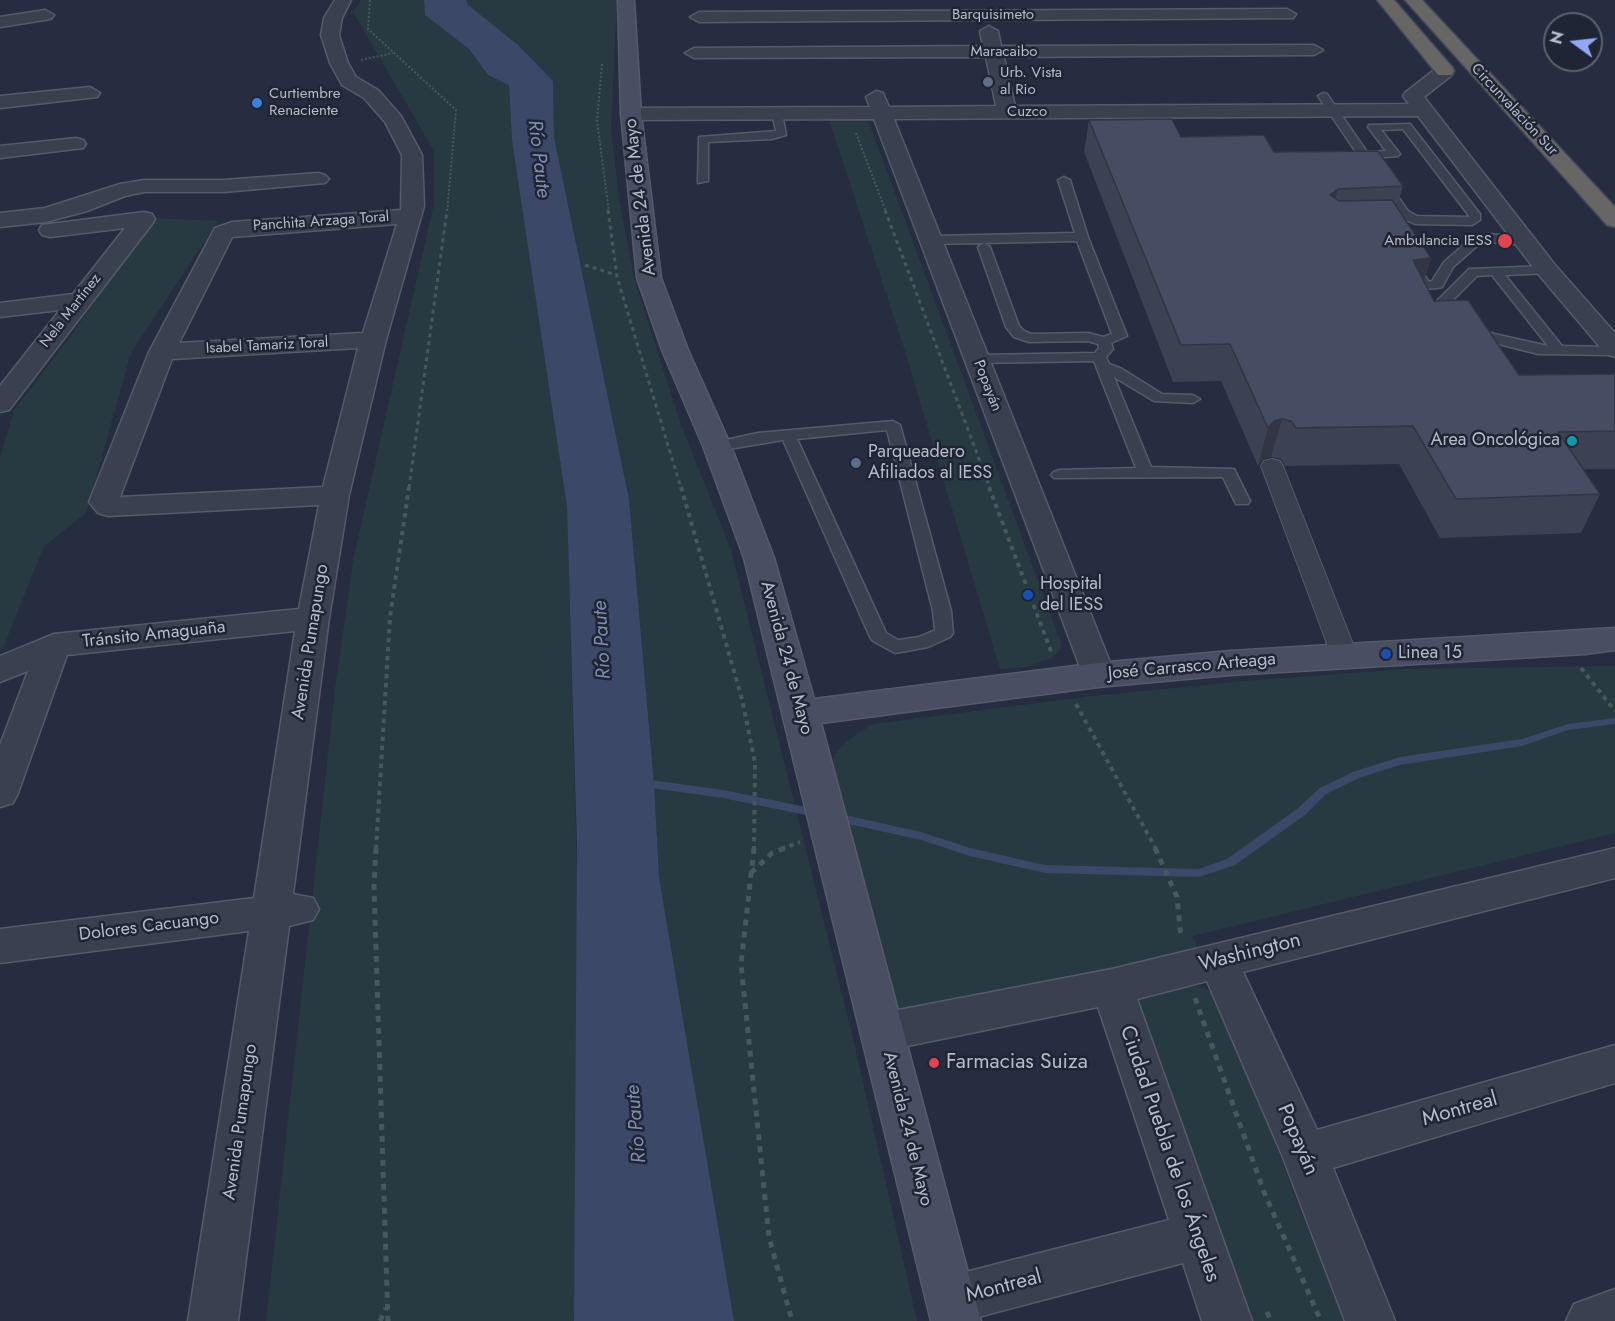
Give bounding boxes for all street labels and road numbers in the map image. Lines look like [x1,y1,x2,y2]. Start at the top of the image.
street label: Barquisimeto [952,6,1034,24]
street label: Maracaibo [971,43,1037,61]
street label: Circunvalación Sur [1467,60,1561,160]
street label: Cuzco [1007,103,1047,121]
street label: Avenida 24 de Mayo [621,117,661,277]
street label: Panchita Arzaga Toral [252,208,390,236]
street label: Nela Martínez [37,270,105,352]
street label: Isabel Tamariz Toral [205,334,329,358]
street label: Popayán [969,358,1005,414]
street label: Avenida Pumapungo [288,563,334,721]
street label: Avenida 24 de Mayo [755,579,817,737]
street label: Tránsito Amaguaña [81,617,227,653]
street label: José Carrasco Arteaga [1107,649,1277,685]
street label: Dolores Cacuango [78,908,220,946]
street label: Washington [1196,928,1304,978]
street label: Ciudad Puebla de los Ángeles [1113,1023,1225,1285]
street label: Avenida Pumapungo [219,1043,263,1201]
street label: Avenida 24 de Mayo [877,1050,937,1208]
street label: Montreal [1419,1087,1501,1133]
street label: Popayán [1271,1101,1323,1179]
street label: Montreal [963,1265,1045,1309]

